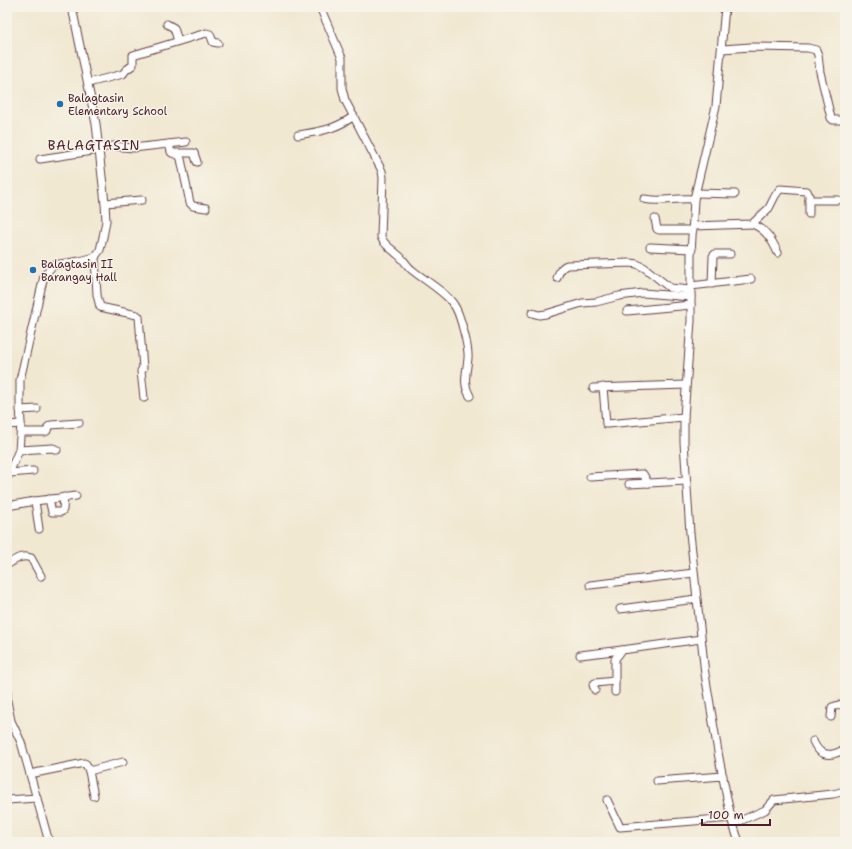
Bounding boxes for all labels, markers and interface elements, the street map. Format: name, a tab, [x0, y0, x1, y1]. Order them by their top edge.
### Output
place label: Balagtasin Elementary School	[68, 91, 168, 119]
marker: Balagtasin Elementary School	[55, 99, 65, 109]
district label: BALAGTASIN	[48, 137, 140, 154]
place label: Balagtasin II Barangay Hall	[41, 257, 117, 285]
marker: Balagtasin II Barangay Hall	[28, 265, 38, 275]
scale bar	[702, 801, 770, 827]
text: 100 m	[708, 807, 744, 823]

